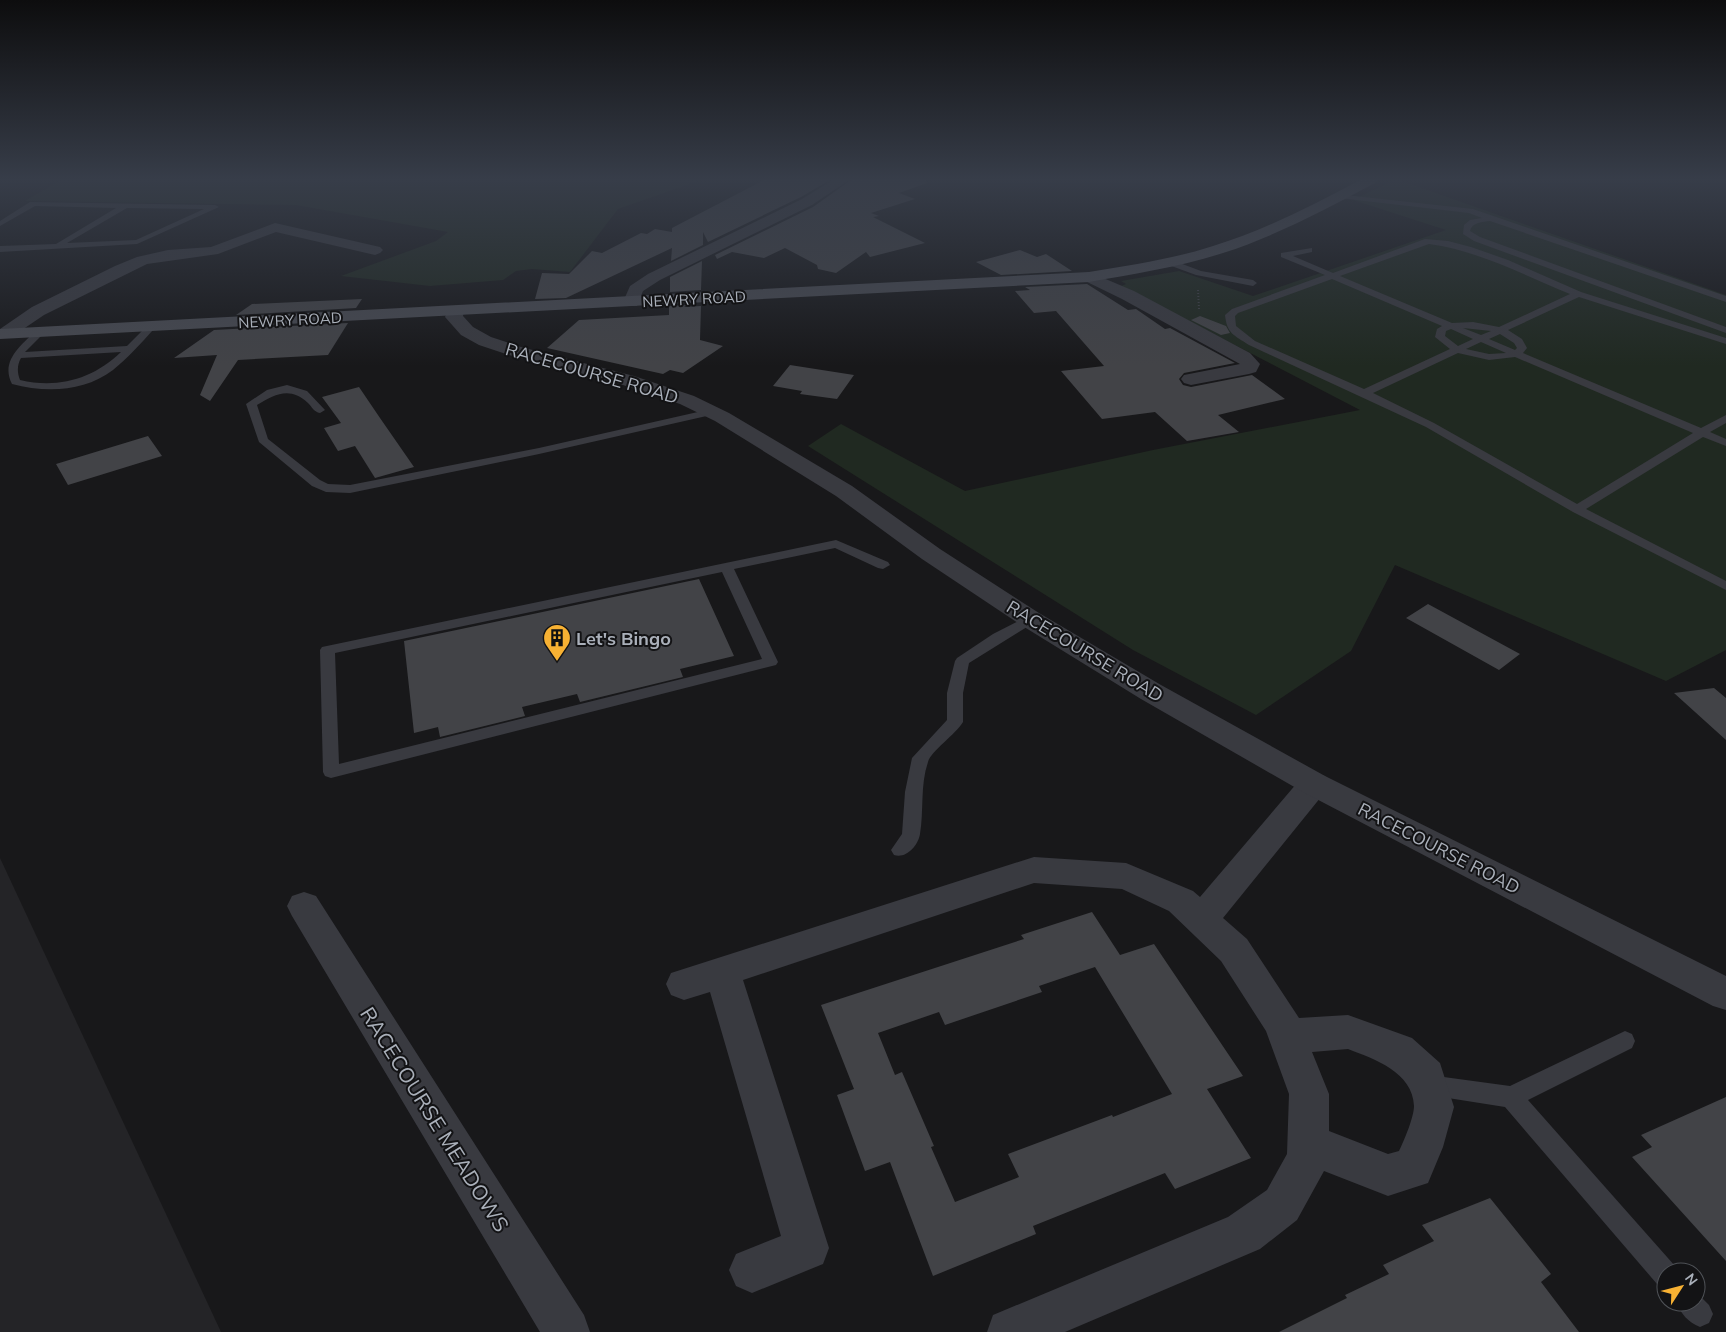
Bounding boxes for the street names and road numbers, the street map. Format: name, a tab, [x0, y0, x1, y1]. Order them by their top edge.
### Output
street label: NEWRY ROAD	[642, 287, 746, 311]
street label: NEWRY ROAD	[238, 308, 342, 332]
street label: RACECOURSE ROAD	[503, 337, 681, 409]
street label: RACECOURSE ROAD	[1002, 595, 1168, 707]
street label: RACECOURSE ROAD	[1354, 797, 1524, 899]
street label: RACECOURSE MEADOWS	[355, 1002, 515, 1236]

